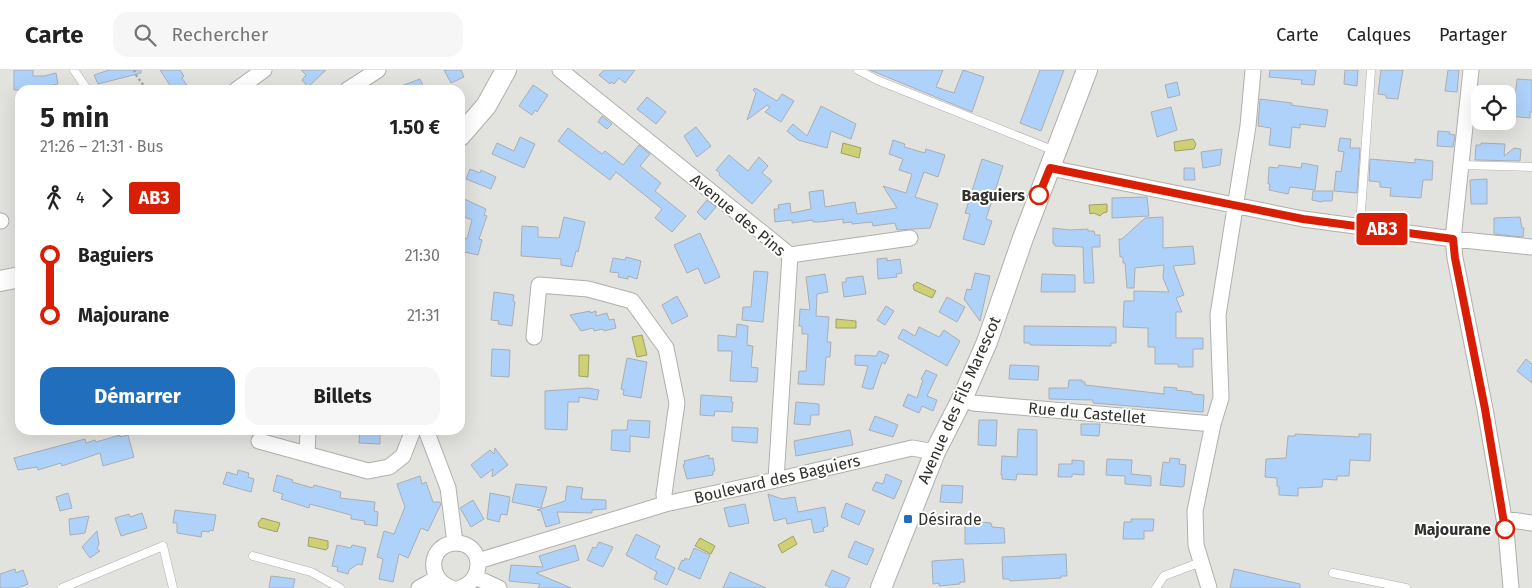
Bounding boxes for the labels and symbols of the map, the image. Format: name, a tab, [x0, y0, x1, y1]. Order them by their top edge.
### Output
street label: Avenue des Pins	[687, 170, 789, 260]
marker: Baguiers	[1029, 185, 1049, 205]
place label: Baguiers	[961, 186, 1025, 205]
line badge: AB3	[1353, 213, 1411, 245]
street label: Avenue des Fils Marescot	[914, 313, 1005, 487]
street label: Rue du Castellet	[1027, 398, 1147, 428]
street label: Boulevard des Baguiers	[692, 451, 862, 507]
place label: Désirade	[918, 510, 982, 529]
marker: Désirade	[902, 513, 914, 525]
marker: Majourane	[1495, 519, 1515, 539]
place label: Majourane	[1414, 520, 1491, 539]

